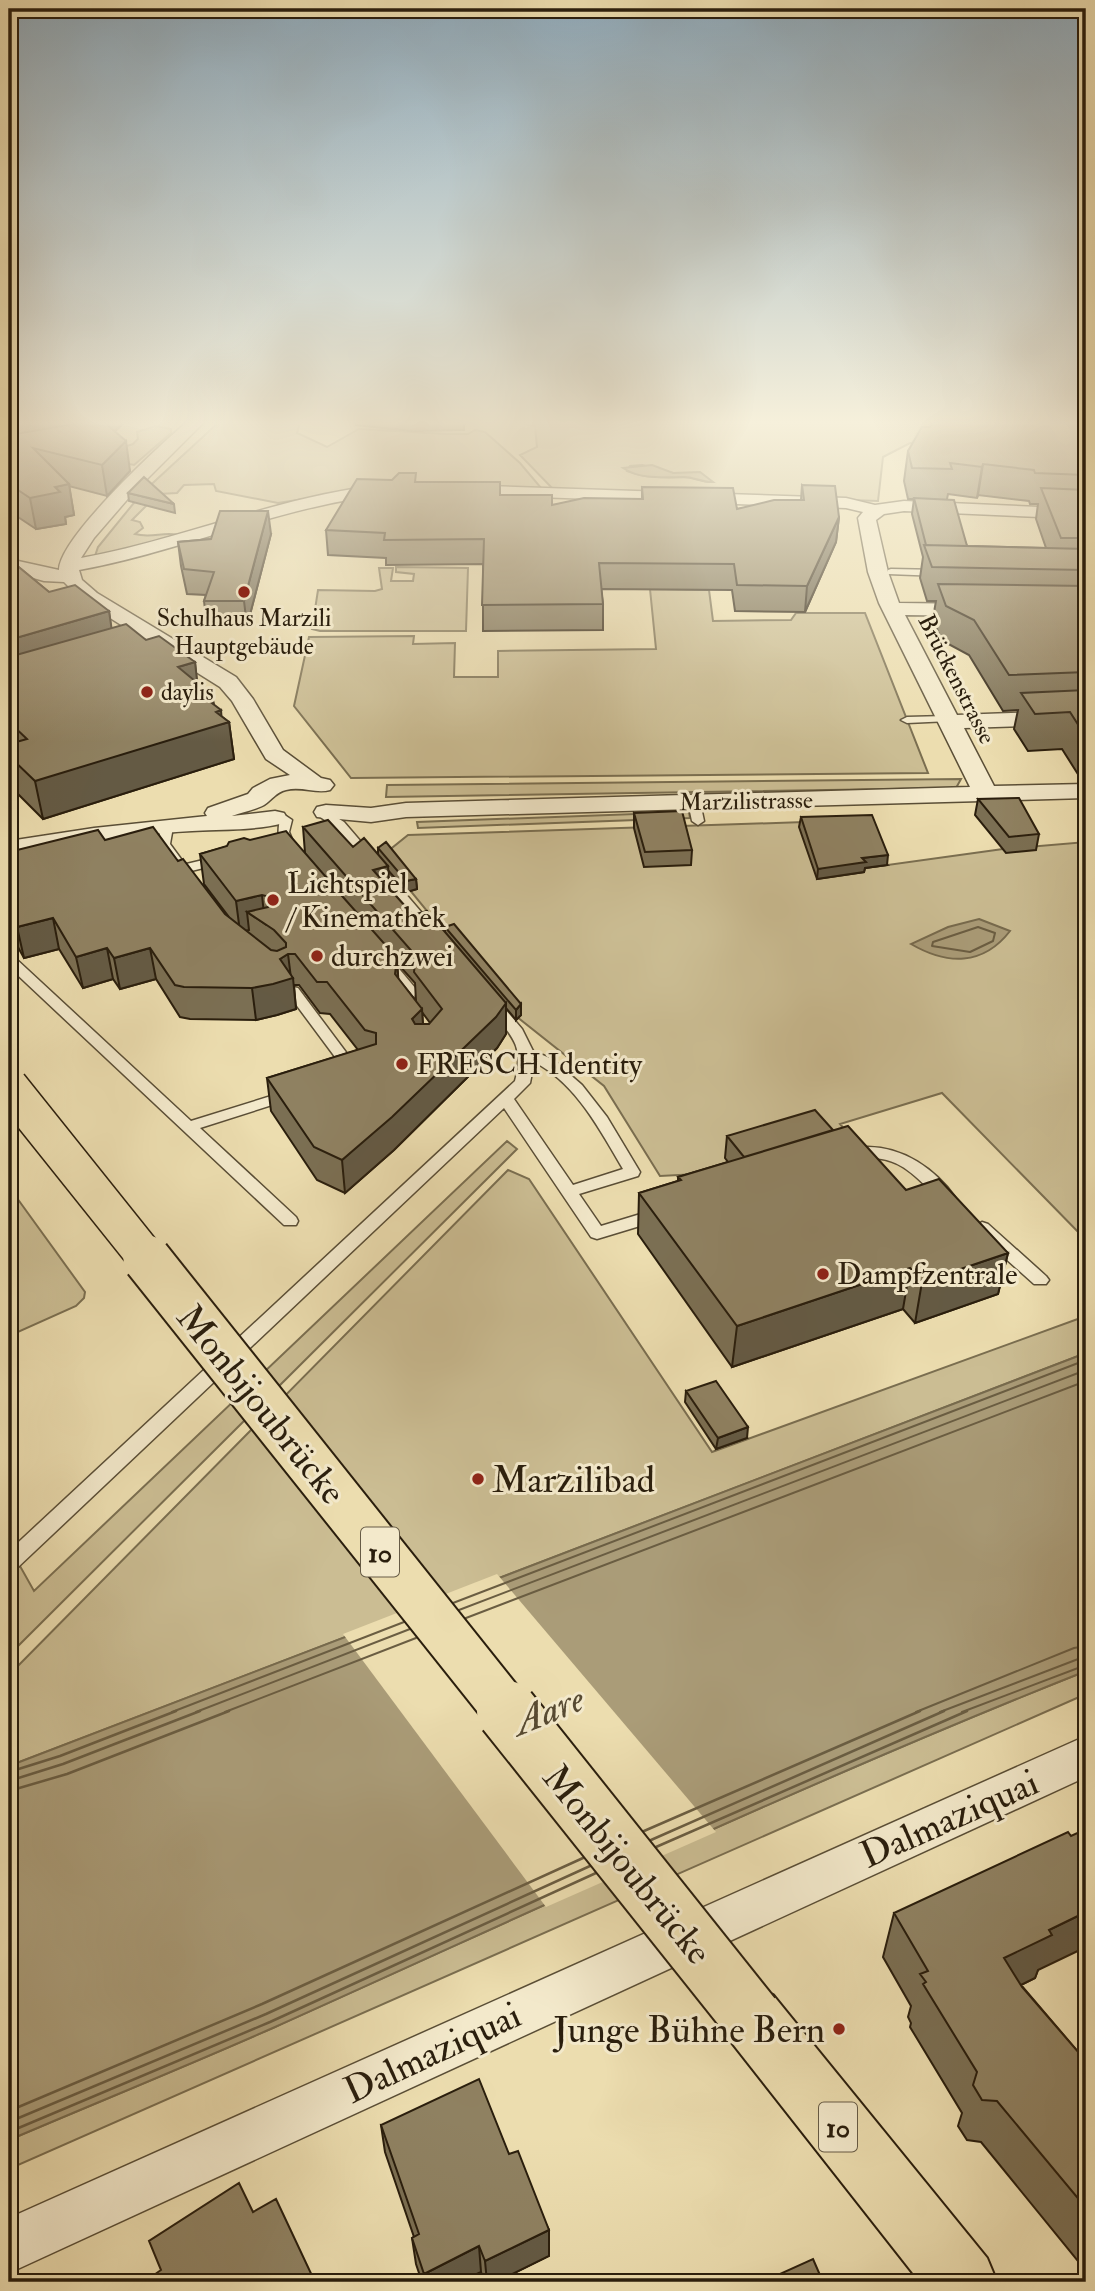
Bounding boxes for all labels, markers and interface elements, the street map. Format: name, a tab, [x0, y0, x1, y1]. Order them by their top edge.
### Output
marker: Schulhaus Marzili Hauptgebäude	[236, 584, 252, 600]
place label: Schulhaus Marzili Hauptgebäude	[157, 603, 331, 662]
street label: Brückenstrasse	[911, 609, 1002, 749]
place label: daylis	[161, 677, 214, 708]
marker: daylis	[139, 684, 155, 700]
street label: Marzilistrasse	[679, 785, 813, 818]
place label: Lichtspiel / Kinemathek	[285, 865, 446, 936]
marker: Lichtspiel / Kinemathek	[265, 892, 281, 908]
place label: durchzwei	[331, 938, 453, 975]
marker: durchzwei	[309, 948, 325, 964]
place label: FRESCH Identity	[416, 1046, 643, 1083]
marker: FRESCH Identity	[394, 1056, 410, 1072]
place label: Dampfzentrale	[837, 1256, 1018, 1293]
marker: Dampfzentrale	[815, 1266, 831, 1282]
street label: Monbijoubrücke	[166, 1296, 356, 1514]
place label: Marzilibad	[492, 1457, 655, 1504]
marker: Marzilibad	[470, 1471, 486, 1487]
road number: 10	[361, 1528, 399, 1576]
water label: Aare	[502, 1675, 591, 1748]
street label: Monbijoubrücke	[532, 1756, 722, 1974]
street label: Dalmaziquai	[853, 1759, 1046, 1879]
street label: Dalmaziquai	[337, 1992, 529, 2115]
place label: Junge Bühne Bern	[552, 2007, 825, 2054]
marker: Junge Bühne Bern	[831, 2021, 847, 2037]
road number: 10	[819, 2102, 857, 2152]

